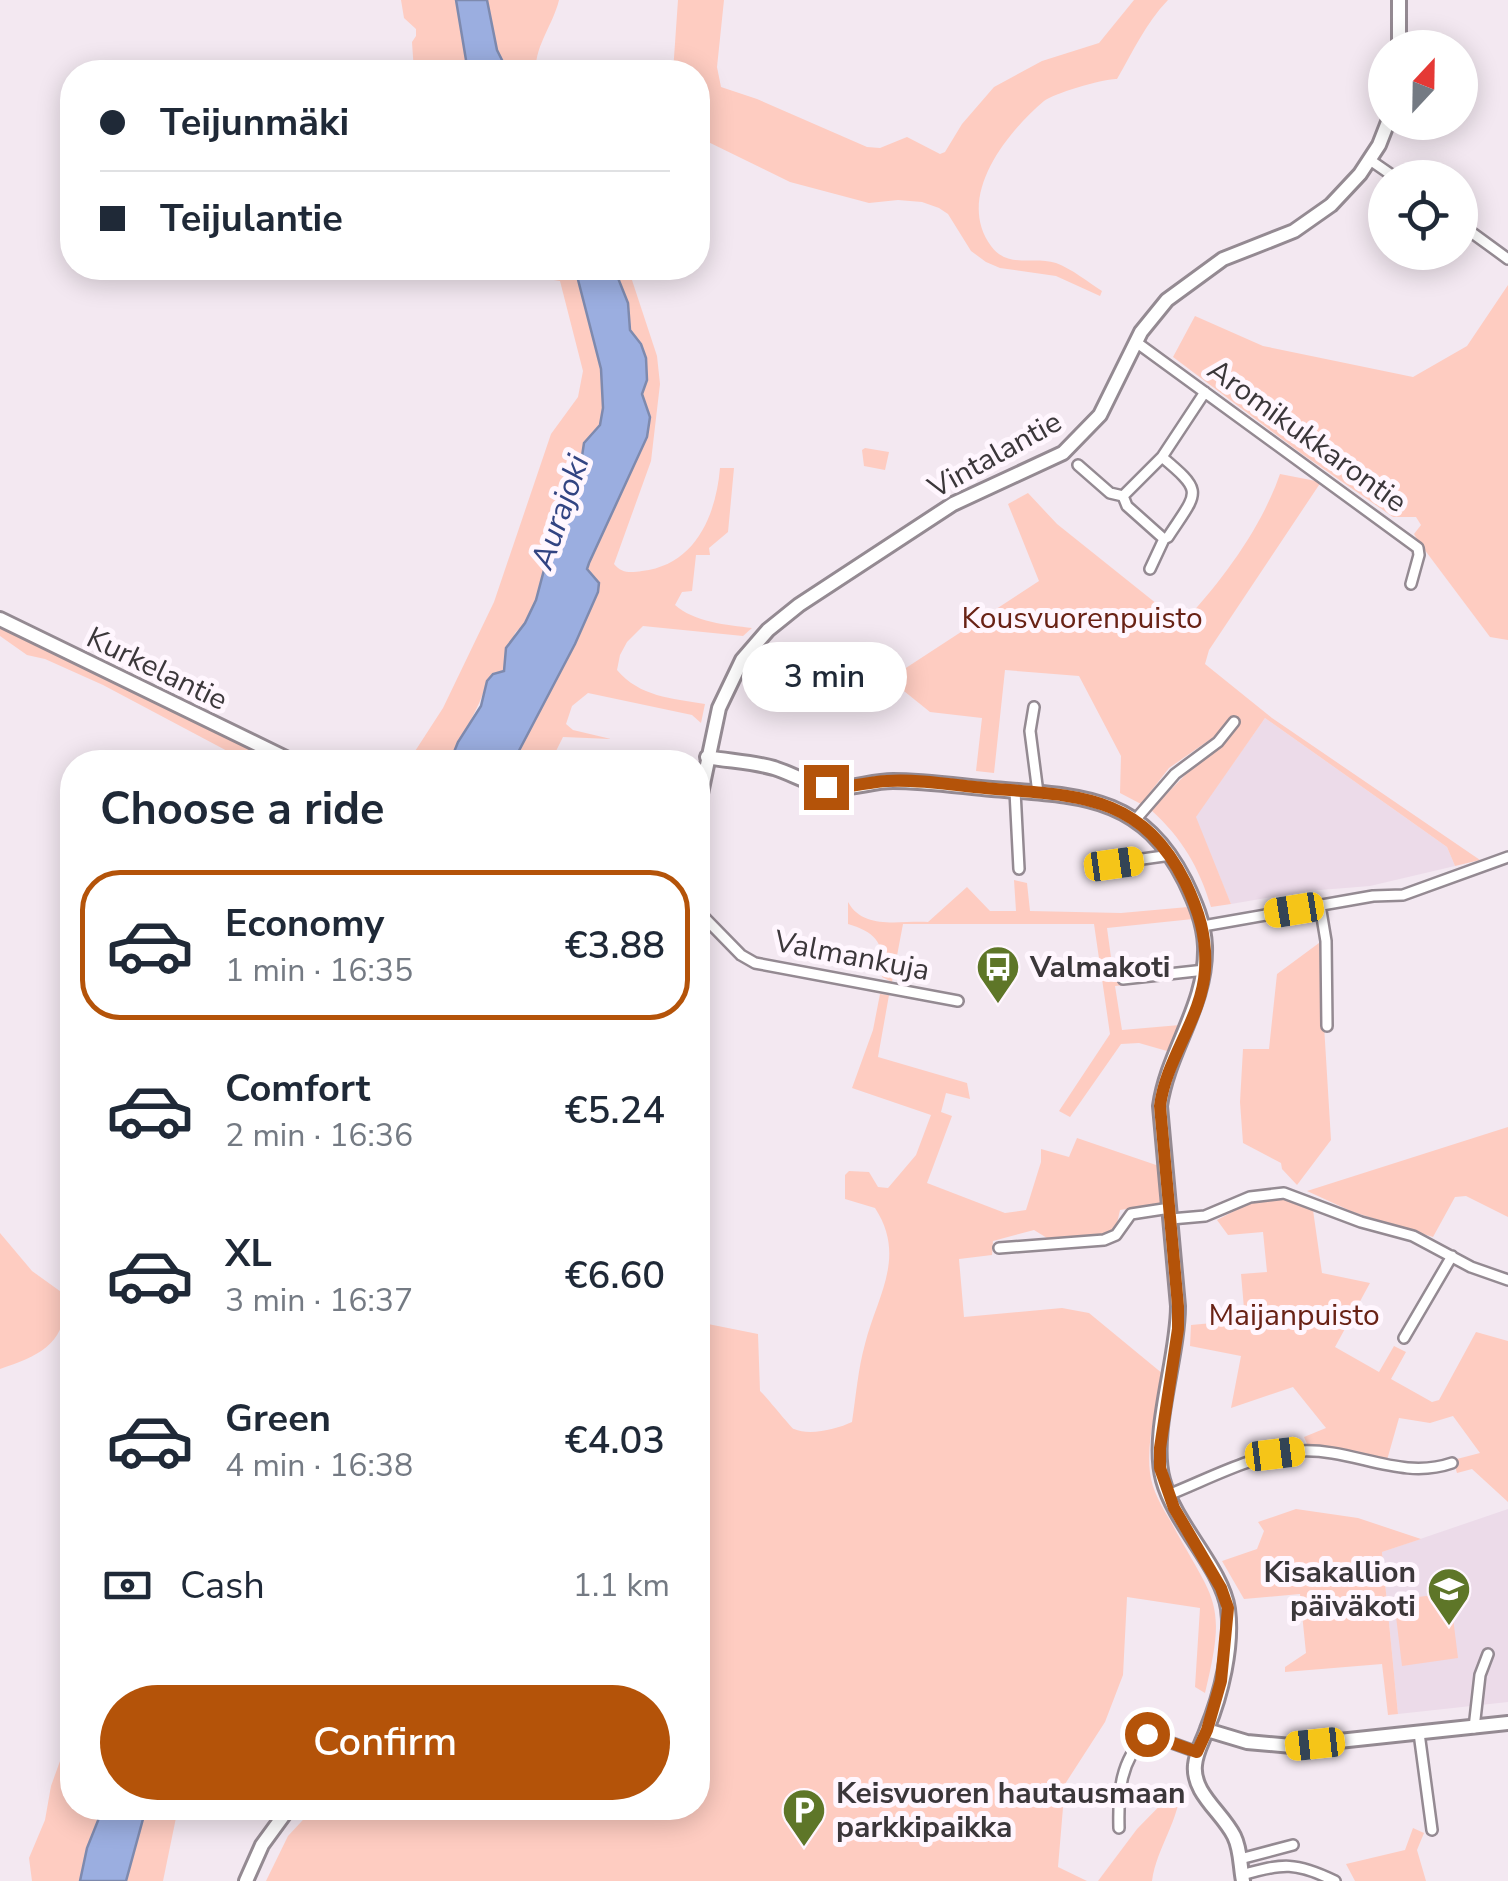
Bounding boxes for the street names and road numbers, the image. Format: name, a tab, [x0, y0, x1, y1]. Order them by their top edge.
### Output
street label: Aromikukkarontie	[1199, 350, 1415, 522]
street label: Vintalantie	[920, 402, 1069, 509]
street label: Kurkelantie	[80, 617, 234, 721]
street label: Valmankuja	[770, 921, 933, 991]

